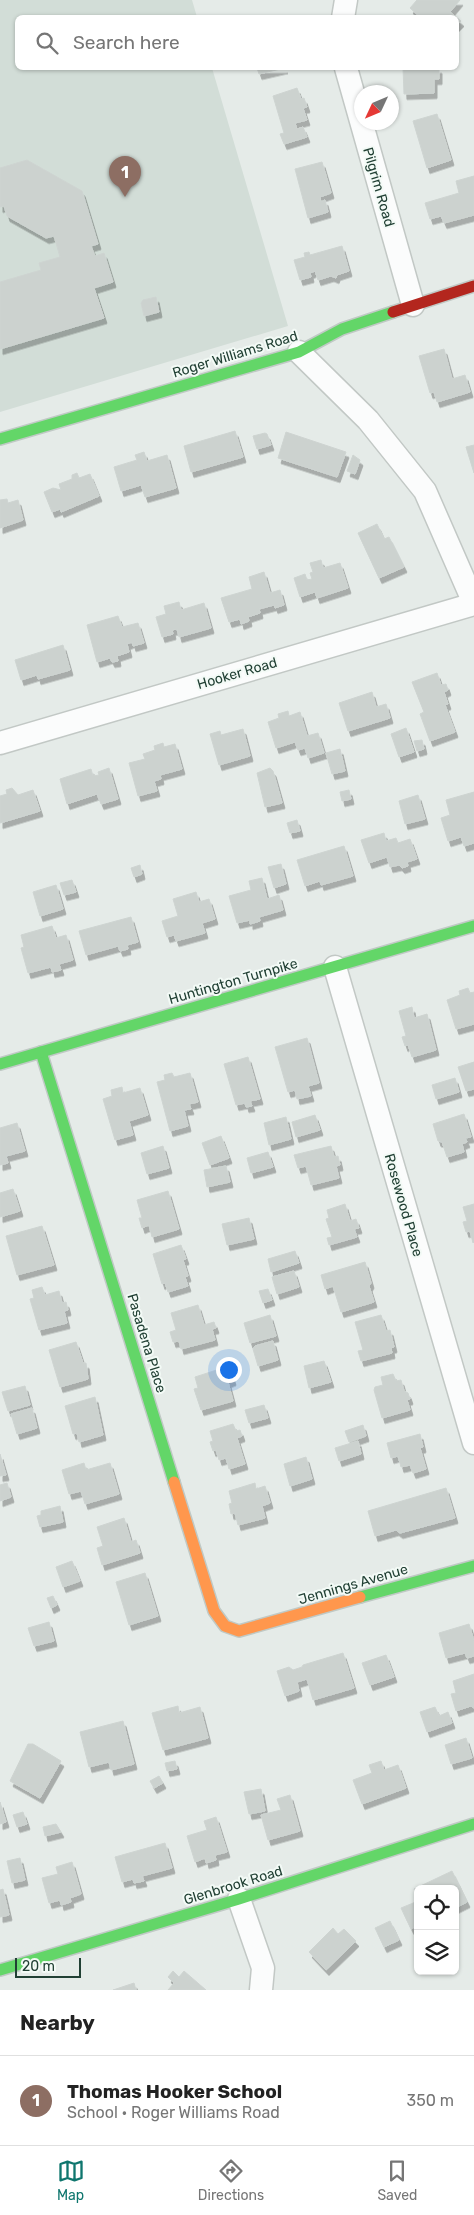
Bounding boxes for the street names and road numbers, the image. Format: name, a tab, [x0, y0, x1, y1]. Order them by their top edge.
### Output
street label: Pilgrim Road	[359, 145, 398, 229]
street label: Roger Williams Road	[170, 327, 300, 382]
street label: Hooker Road	[195, 654, 279, 693]
street label: Huntington Turnpike	[167, 955, 300, 1008]
street label: Rosewood Place	[381, 1152, 426, 1259]
street label: Pasadena Place	[123, 1291, 170, 1395]
street label: Jennings Avenue	[296, 1561, 410, 1608]
street label: Glenbrook Road	[182, 1862, 285, 1909]

